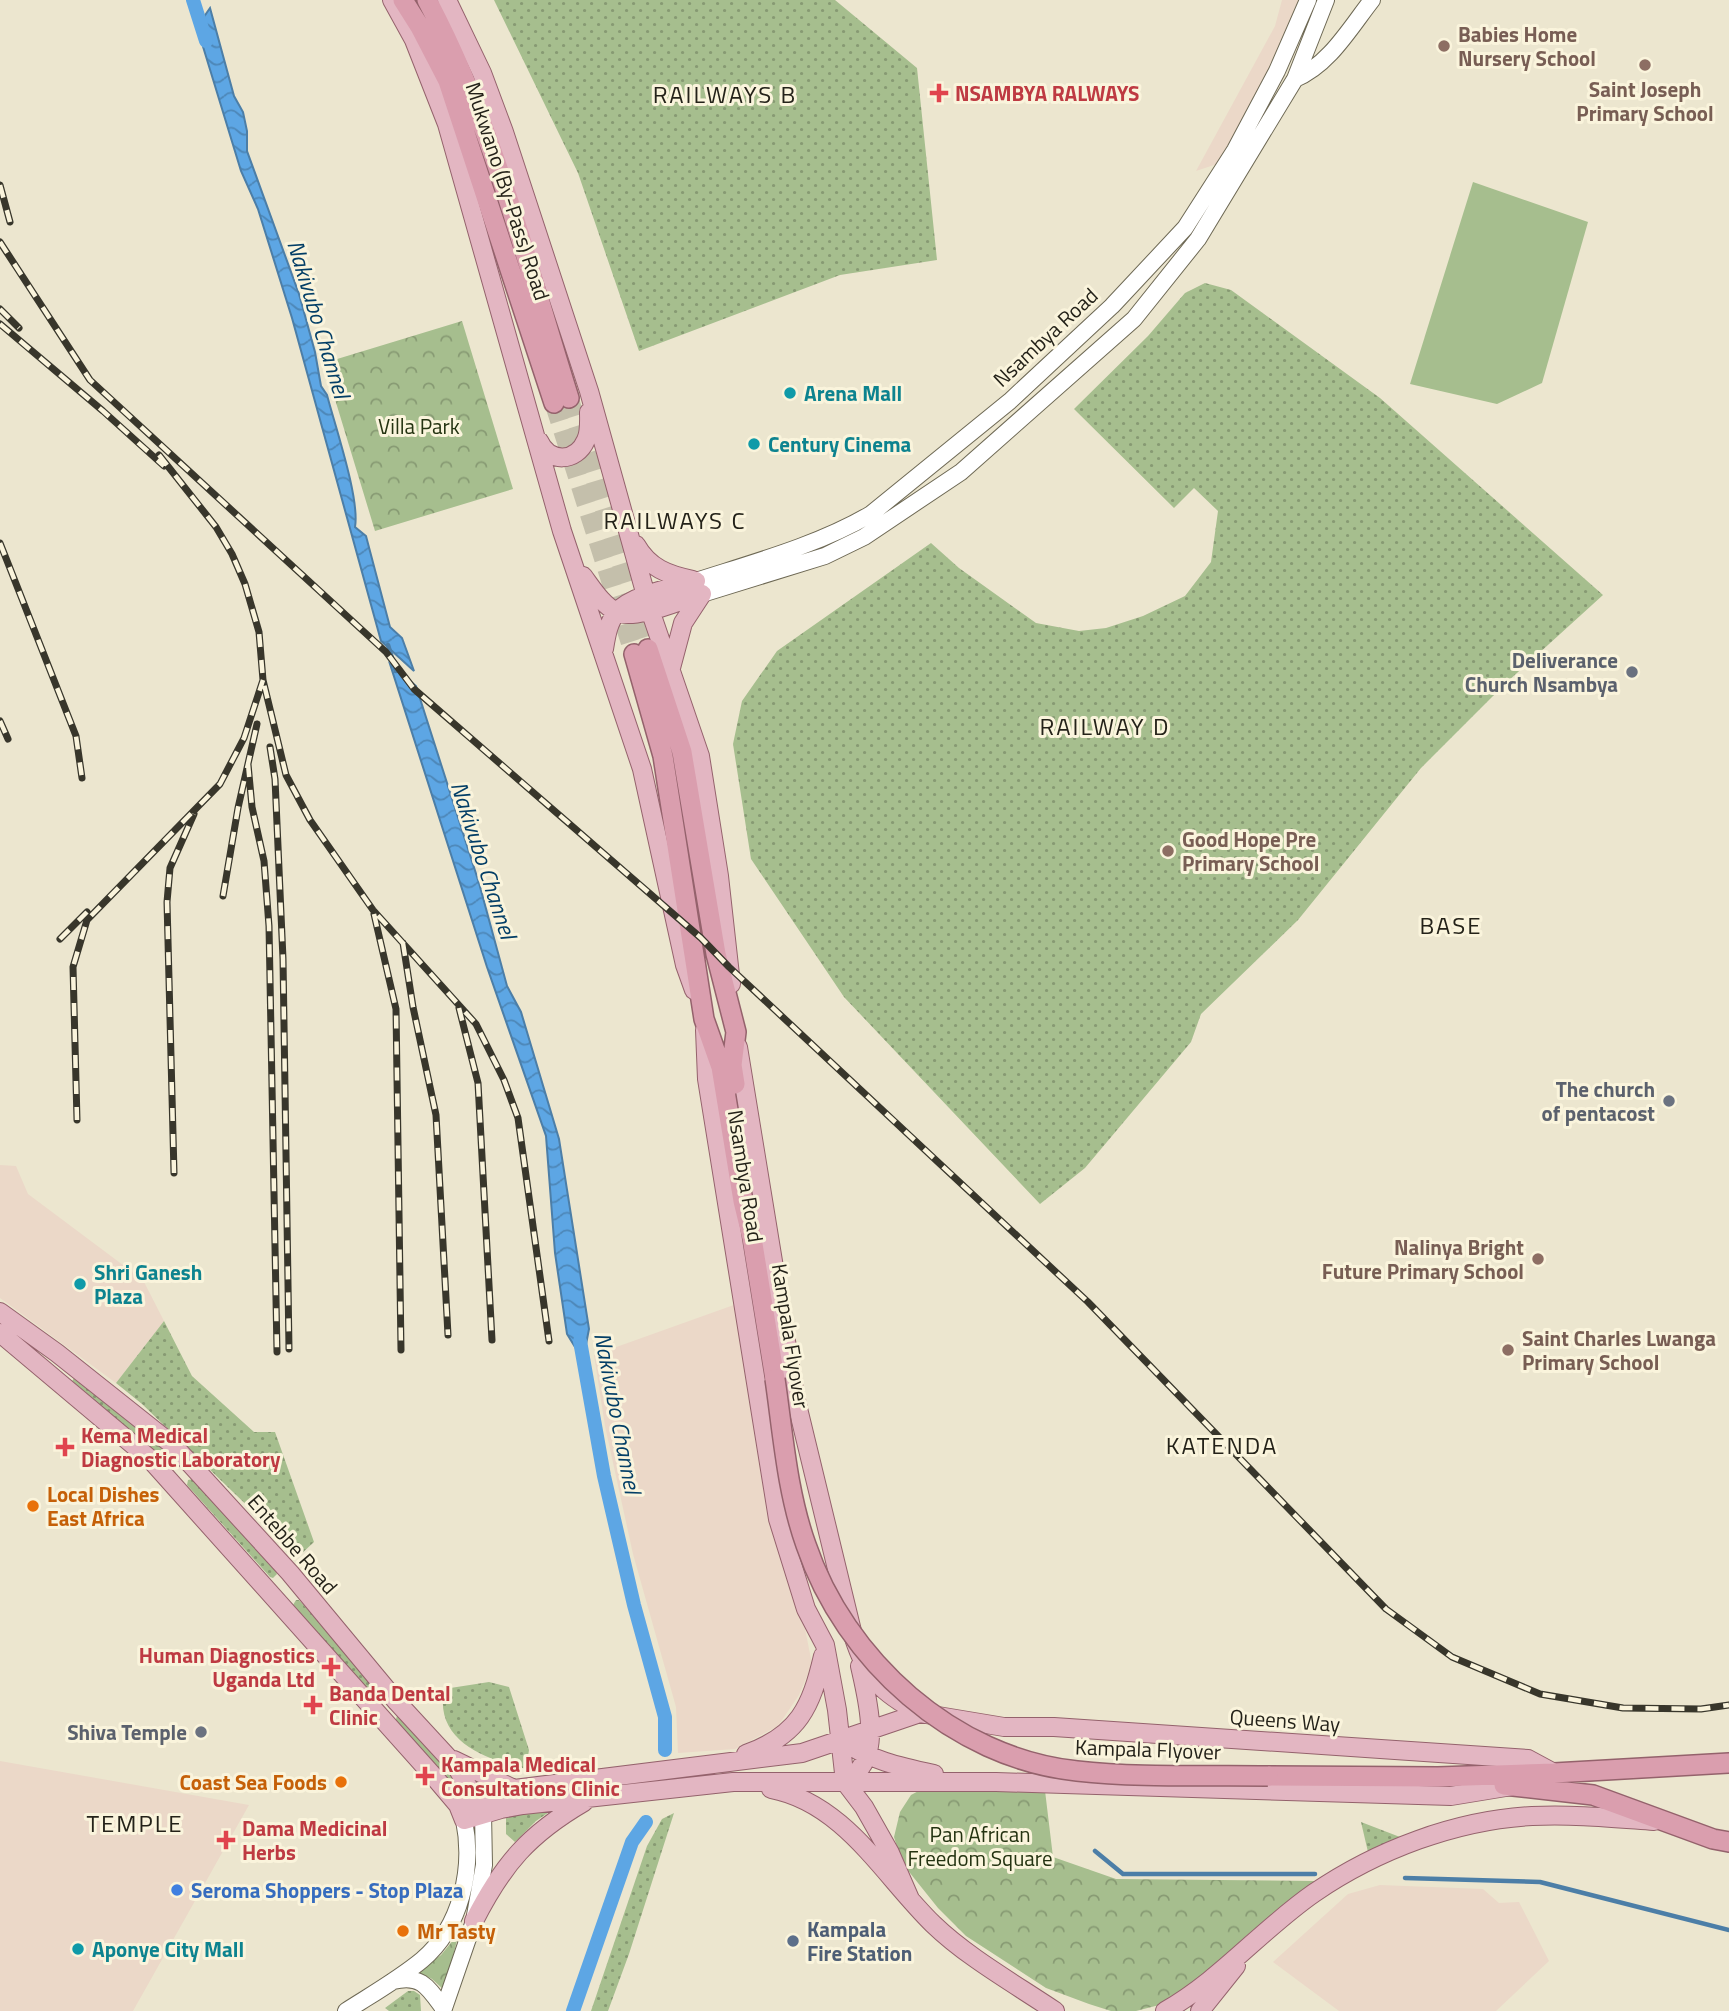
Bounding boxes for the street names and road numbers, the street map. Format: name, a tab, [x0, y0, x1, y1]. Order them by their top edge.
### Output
street label: Mukwano (By-Pass) Road	[458, 78, 558, 304]
street label: Nsambya Road	[985, 280, 1105, 394]
street label: Nsambya Road	[720, 1108, 772, 1244]
street label: Kampala Flyover	[764, 1261, 818, 1411]
street label: Entebbe Road	[240, 1487, 346, 1601]
street label: Queens Way	[1229, 1700, 1341, 1740]
street label: Kampala Flyover	[1074, 1730, 1222, 1768]

